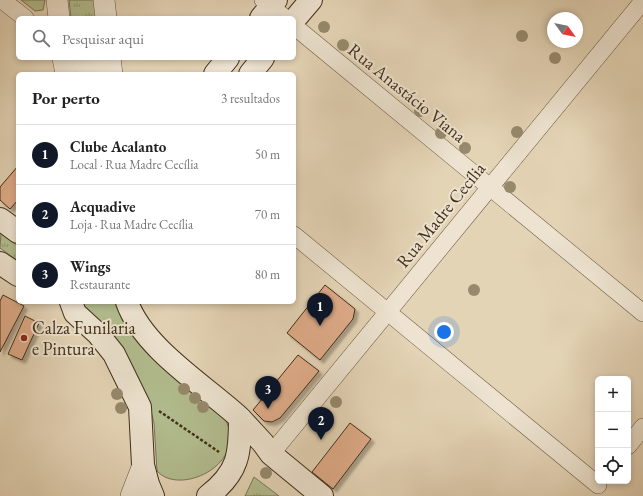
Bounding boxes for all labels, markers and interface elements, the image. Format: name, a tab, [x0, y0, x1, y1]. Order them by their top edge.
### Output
north arrow	[547, 12, 583, 48]
search box	[16, 16, 296, 60]
icon: search	[30, 27, 52, 49]
text: Pesquisar aqui	[62, 29, 144, 48]
street label: Rua Anastácio Viana	[344, 38, 472, 148]
text: Por perto	[32, 87, 100, 109]
text: 3 resultados	[221, 90, 280, 107]
text: Clube Acalanto	[70, 137, 166, 156]
text: 1	[42, 146, 48, 163]
text: 50 m	[255, 146, 280, 163]
text: Local · Rua Madre Cecília	[70, 156, 199, 173]
street label: Rua Madre Cecília	[391, 157, 491, 272]
text: Acquadive	[70, 197, 136, 216]
text: 2	[42, 206, 48, 223]
text: 70 m	[255, 206, 280, 223]
text: Loja · Rua Madre Cecília	[70, 216, 193, 233]
text: Wings	[70, 257, 111, 276]
text: 3	[42, 266, 48, 283]
text: 80 m	[255, 266, 280, 283]
text: Restaurante	[70, 276, 130, 293]
pin: 1	[307, 293, 333, 326]
place label: Calza Funilaria e Pintura	[32, 316, 136, 360]
your location	[434, 322, 454, 342]
marker: Calza Funilaria e Pintura	[19, 333, 29, 343]
pin: 3	[255, 376, 281, 409]
map controls	[595, 376, 631, 484]
button: +	[595, 376, 631, 412]
pin: 2	[308, 407, 334, 440]
button: −	[595, 412, 631, 448]
button: locate	[595, 448, 631, 484]

